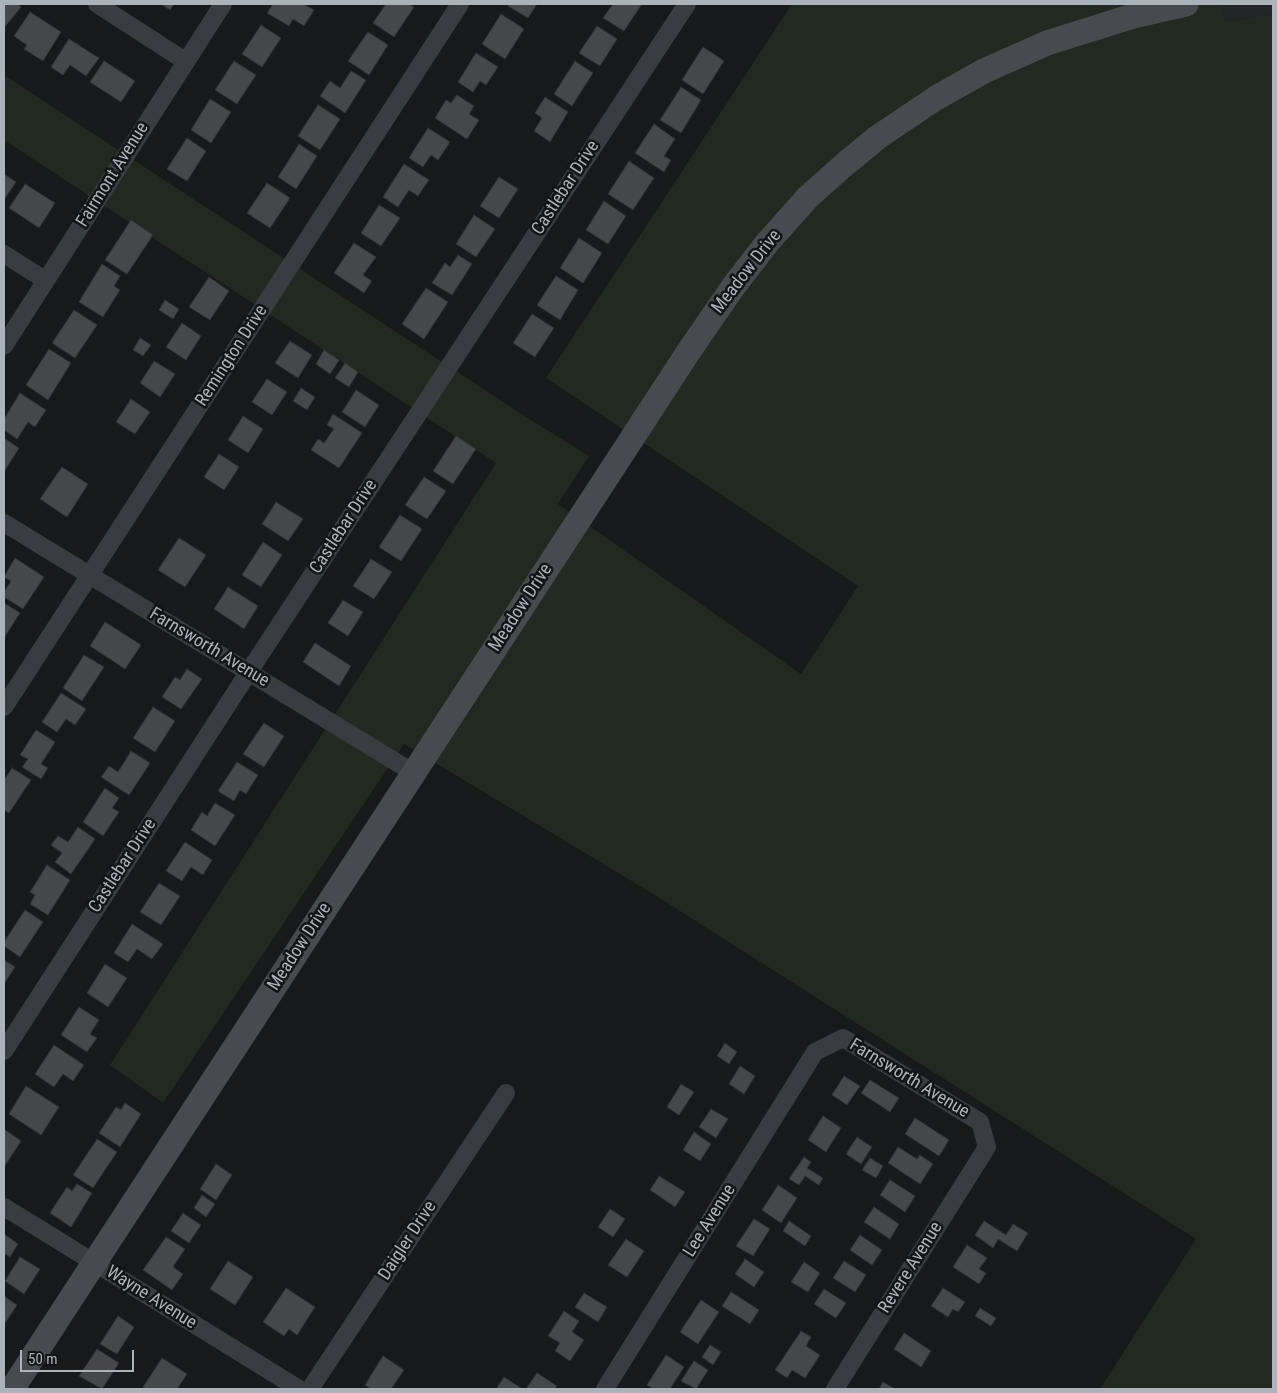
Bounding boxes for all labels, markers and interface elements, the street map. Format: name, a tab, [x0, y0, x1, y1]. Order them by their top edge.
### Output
street label: Fairmont Avenue	[72, 119, 154, 231]
street label: Castlebar Drive	[528, 137, 604, 239]
street label: Meadow Drive	[708, 226, 786, 318]
street label: Remington Drive	[191, 301, 273, 411]
street label: Castlebar Drive	[306, 476, 382, 578]
street label: Meadow Drive	[485, 560, 557, 656]
street label: Farnsworth Avenue	[145, 604, 273, 692]
street label: Castlebar Drive	[85, 815, 161, 917]
street label: Meadow Drive	[264, 899, 336, 995]
street label: Farnsworth Avenue	[845, 1035, 973, 1123]
street label: Lee Avenue	[679, 1181, 741, 1261]
street label: Daigler Drive	[374, 1197, 442, 1285]
street label: Revere Avenue	[874, 1218, 948, 1318]
street label: Wayne Avenue	[102, 1262, 200, 1334]
scale bar	[22, 1340, 136, 1372]
text: 50 m	[28, 1350, 58, 1368]

